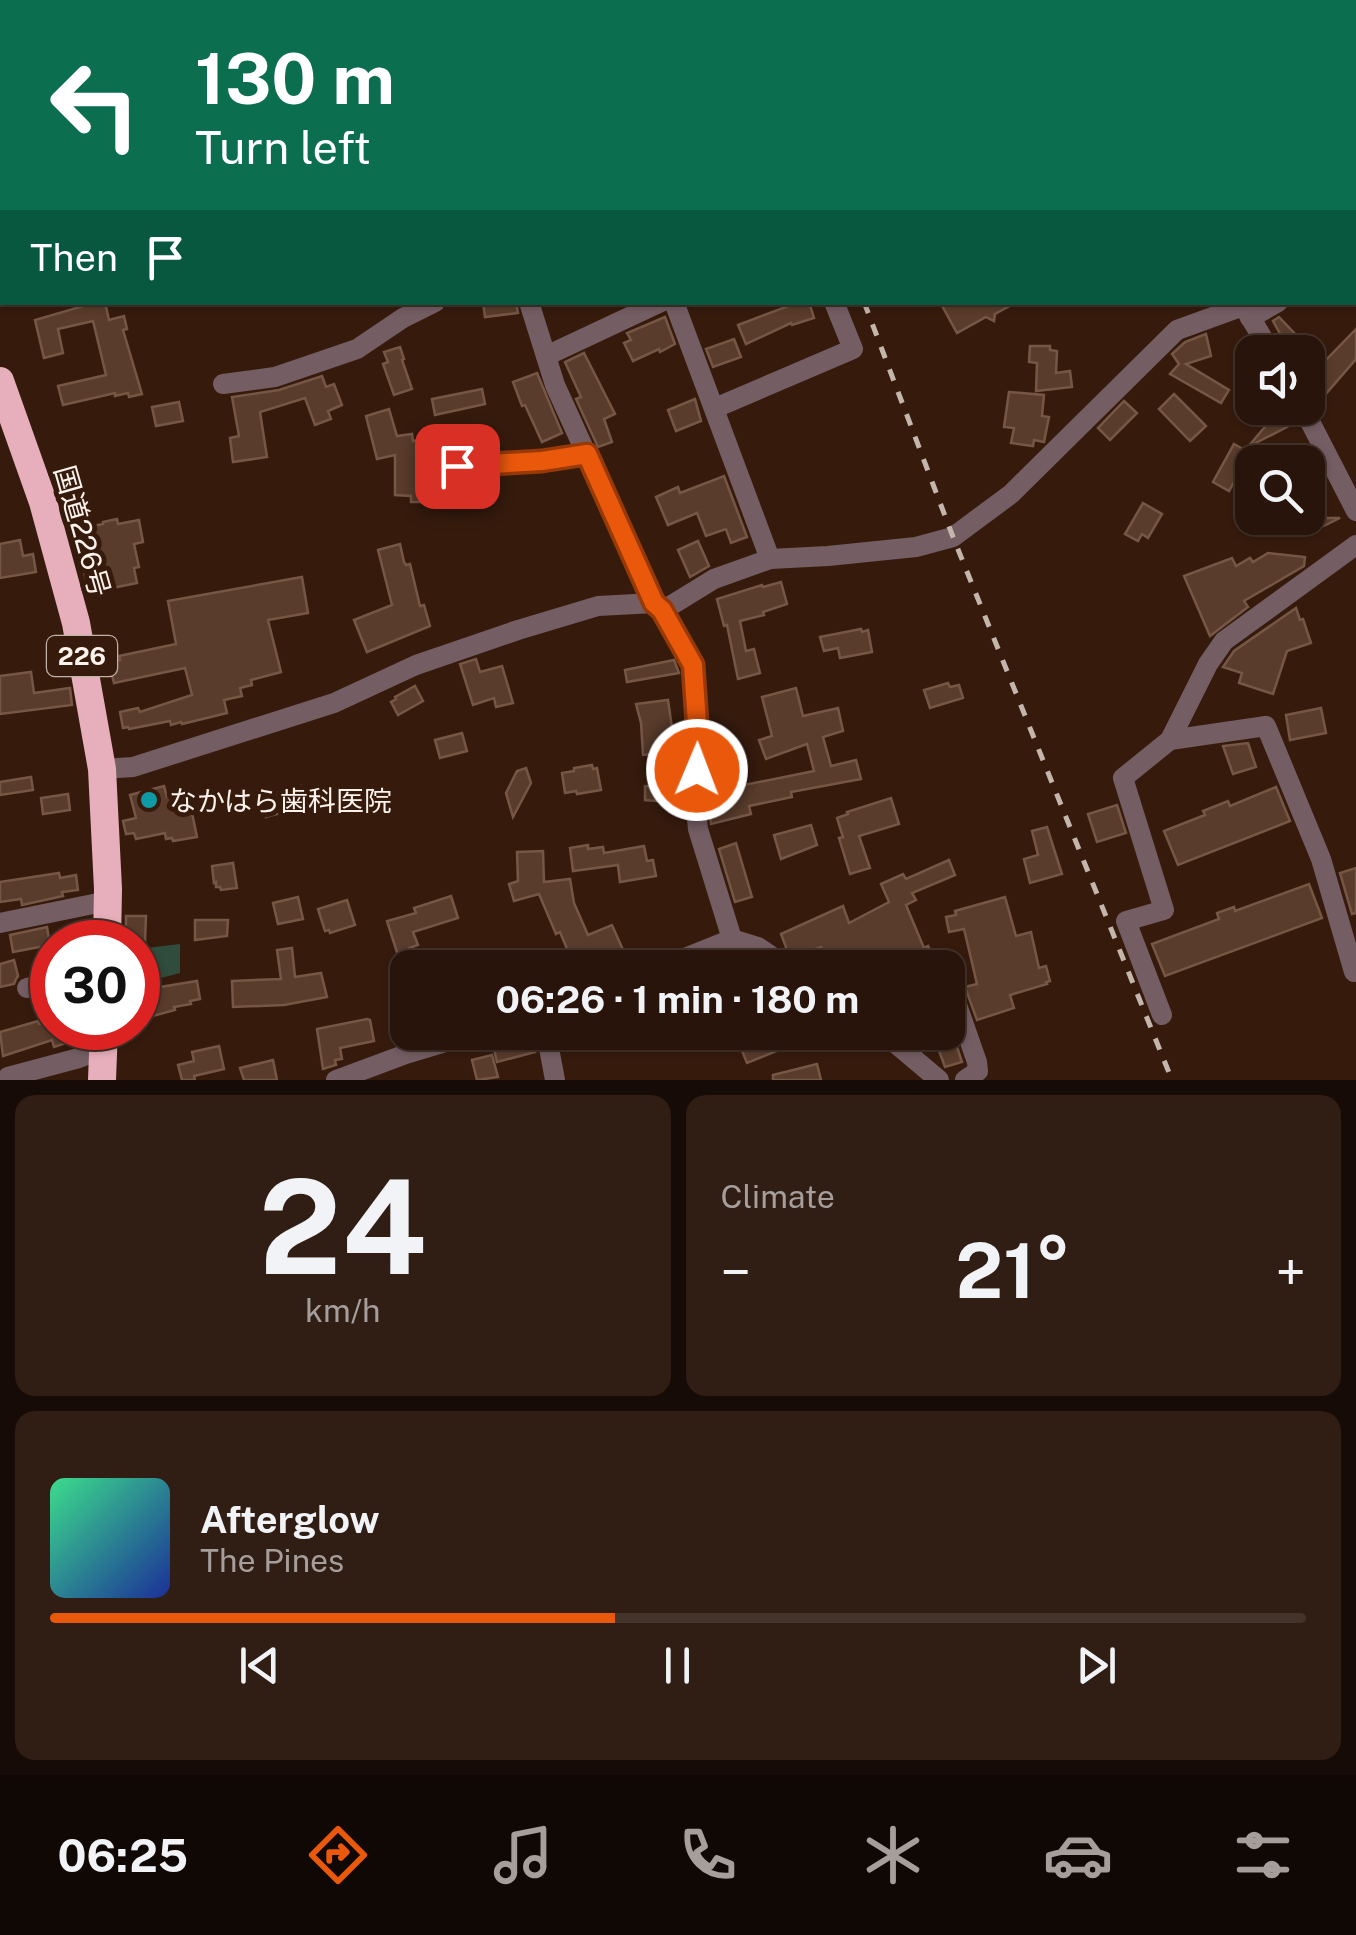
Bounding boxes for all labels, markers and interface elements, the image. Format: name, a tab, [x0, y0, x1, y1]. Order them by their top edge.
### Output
text: 130 m	[195, 37, 395, 120]
icon: left	[30, 40, 160, 170]
text: Turn left	[195, 121, 371, 174]
icon: arrive	[138, 230, 193, 285]
text: Then	[30, 235, 118, 280]
map controls	[1235, 335, 1325, 535]
button: sound	[1235, 335, 1325, 425]
pin	[415, 424, 500, 509]
icon: arrive	[430, 439, 485, 494]
button: search	[1235, 445, 1325, 535]
street label: 国道226号	[49, 462, 117, 600]
road number: 226	[47, 636, 117, 676]
position arrow	[645, 718, 749, 822]
place label: なかはら歯科医院	[169, 784, 392, 817]
marker: なかはら歯科医院	[138, 789, 160, 811]
speed limit sign: 30	[30, 920, 160, 1050]
text: 06:26 · 1 min · 180 m	[496, 977, 859, 1022]
text: 24	[259, 1151, 427, 1303]
text: Climate	[721, 1178, 835, 1215]
text: 21°	[956, 1227, 1071, 1315]
text: −	[721, 1240, 751, 1304]
text: +	[1276, 1240, 1306, 1304]
text: km/h	[305, 1292, 380, 1329]
text: Afterglow	[200, 1497, 380, 1542]
text: The Pines	[200, 1542, 344, 1579]
icon: previous	[232, 1638, 287, 1693]
icon: pause	[650, 1638, 705, 1693]
icon: next	[1069, 1638, 1124, 1693]
icon: directions	[303, 1820, 373, 1890]
icon: music	[488, 1820, 558, 1890]
icon: phone	[673, 1820, 743, 1890]
icon: climate	[858, 1820, 928, 1890]
icon: car	[1043, 1820, 1113, 1890]
icon: filters	[1228, 1820, 1298, 1890]
text: 06:25	[58, 1829, 188, 1882]

